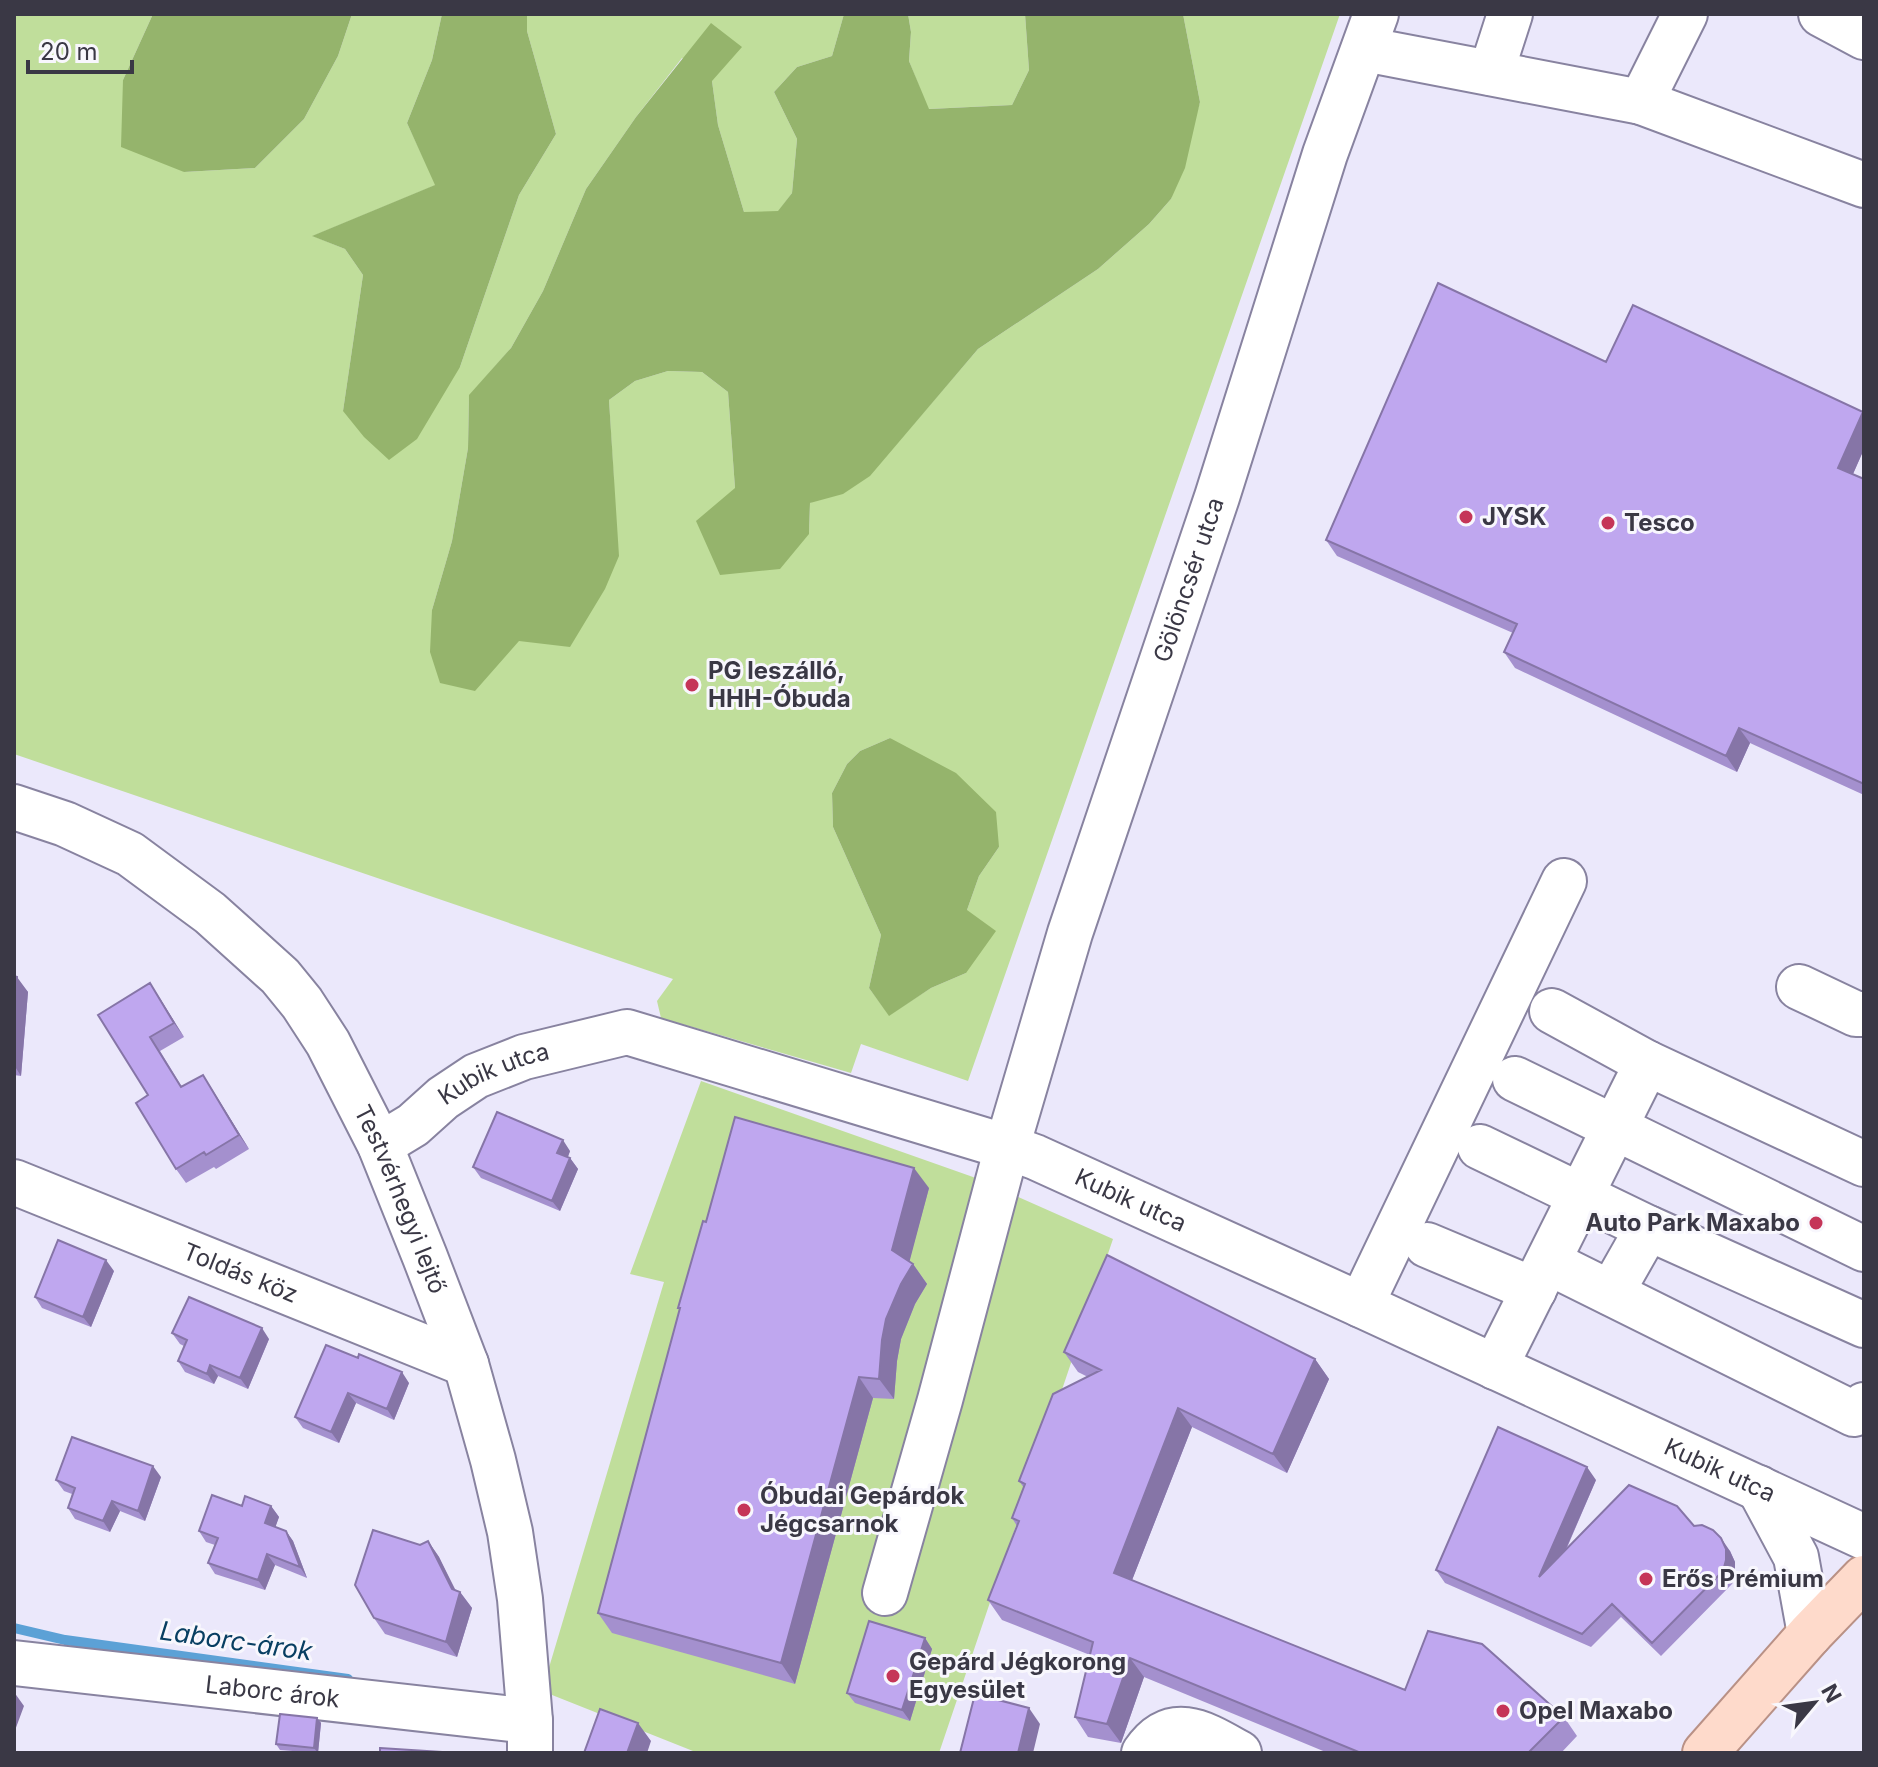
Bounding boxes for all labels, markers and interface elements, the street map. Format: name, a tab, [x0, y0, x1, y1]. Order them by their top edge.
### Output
scale bar	[28, 24, 132, 74]
text: 20 m	[40, 37, 98, 66]
street label: Gölöncsér utca	[1147, 494, 1230, 666]
place label: JYSK	[1482, 502, 1547, 531]
marker: JYSK	[1457, 508, 1475, 526]
place label: Tesco	[1624, 508, 1695, 537]
marker: Tesco	[1599, 514, 1617, 532]
place label: PG leszálló, HHH-Óbuda	[708, 656, 851, 713]
marker: PG leszálló, HHH-Óbuda	[683, 676, 701, 694]
street label: Kubik utca	[433, 1036, 552, 1111]
street label: Testvérhegyi lejtő	[348, 1100, 453, 1298]
street label: Kubik utca	[1071, 1162, 1191, 1238]
place label: Auto Park Maxabo	[1585, 1208, 1800, 1237]
marker: Auto Park Maxabo	[1807, 1214, 1825, 1232]
street label: Toldás köz	[179, 1237, 302, 1309]
street label: Kubik utca	[1660, 1432, 1780, 1508]
place label: Óbudai Gepárdok Jégcsarnok	[760, 1481, 964, 1538]
marker: Óbudai Gepárdok Jégcsarnok	[735, 1501, 753, 1519]
place label: Erős Prémium	[1662, 1564, 1824, 1593]
marker: Erős Prémium	[1637, 1570, 1655, 1588]
water label: Laborc-árok	[158, 1614, 315, 1667]
place label: Gepárd Jégkorong Egyesület	[909, 1647, 1126, 1704]
north arrow	[1774, 1663, 1854, 1743]
marker: Gepárd Jégkorong Egyesület	[884, 1667, 902, 1685]
street label: Laborc árok	[204, 1670, 341, 1713]
text: N	[1816, 1680, 1847, 1707]
place label: Opel Maxabo	[1519, 1696, 1673, 1725]
marker: Opel Maxabo	[1494, 1702, 1512, 1720]

